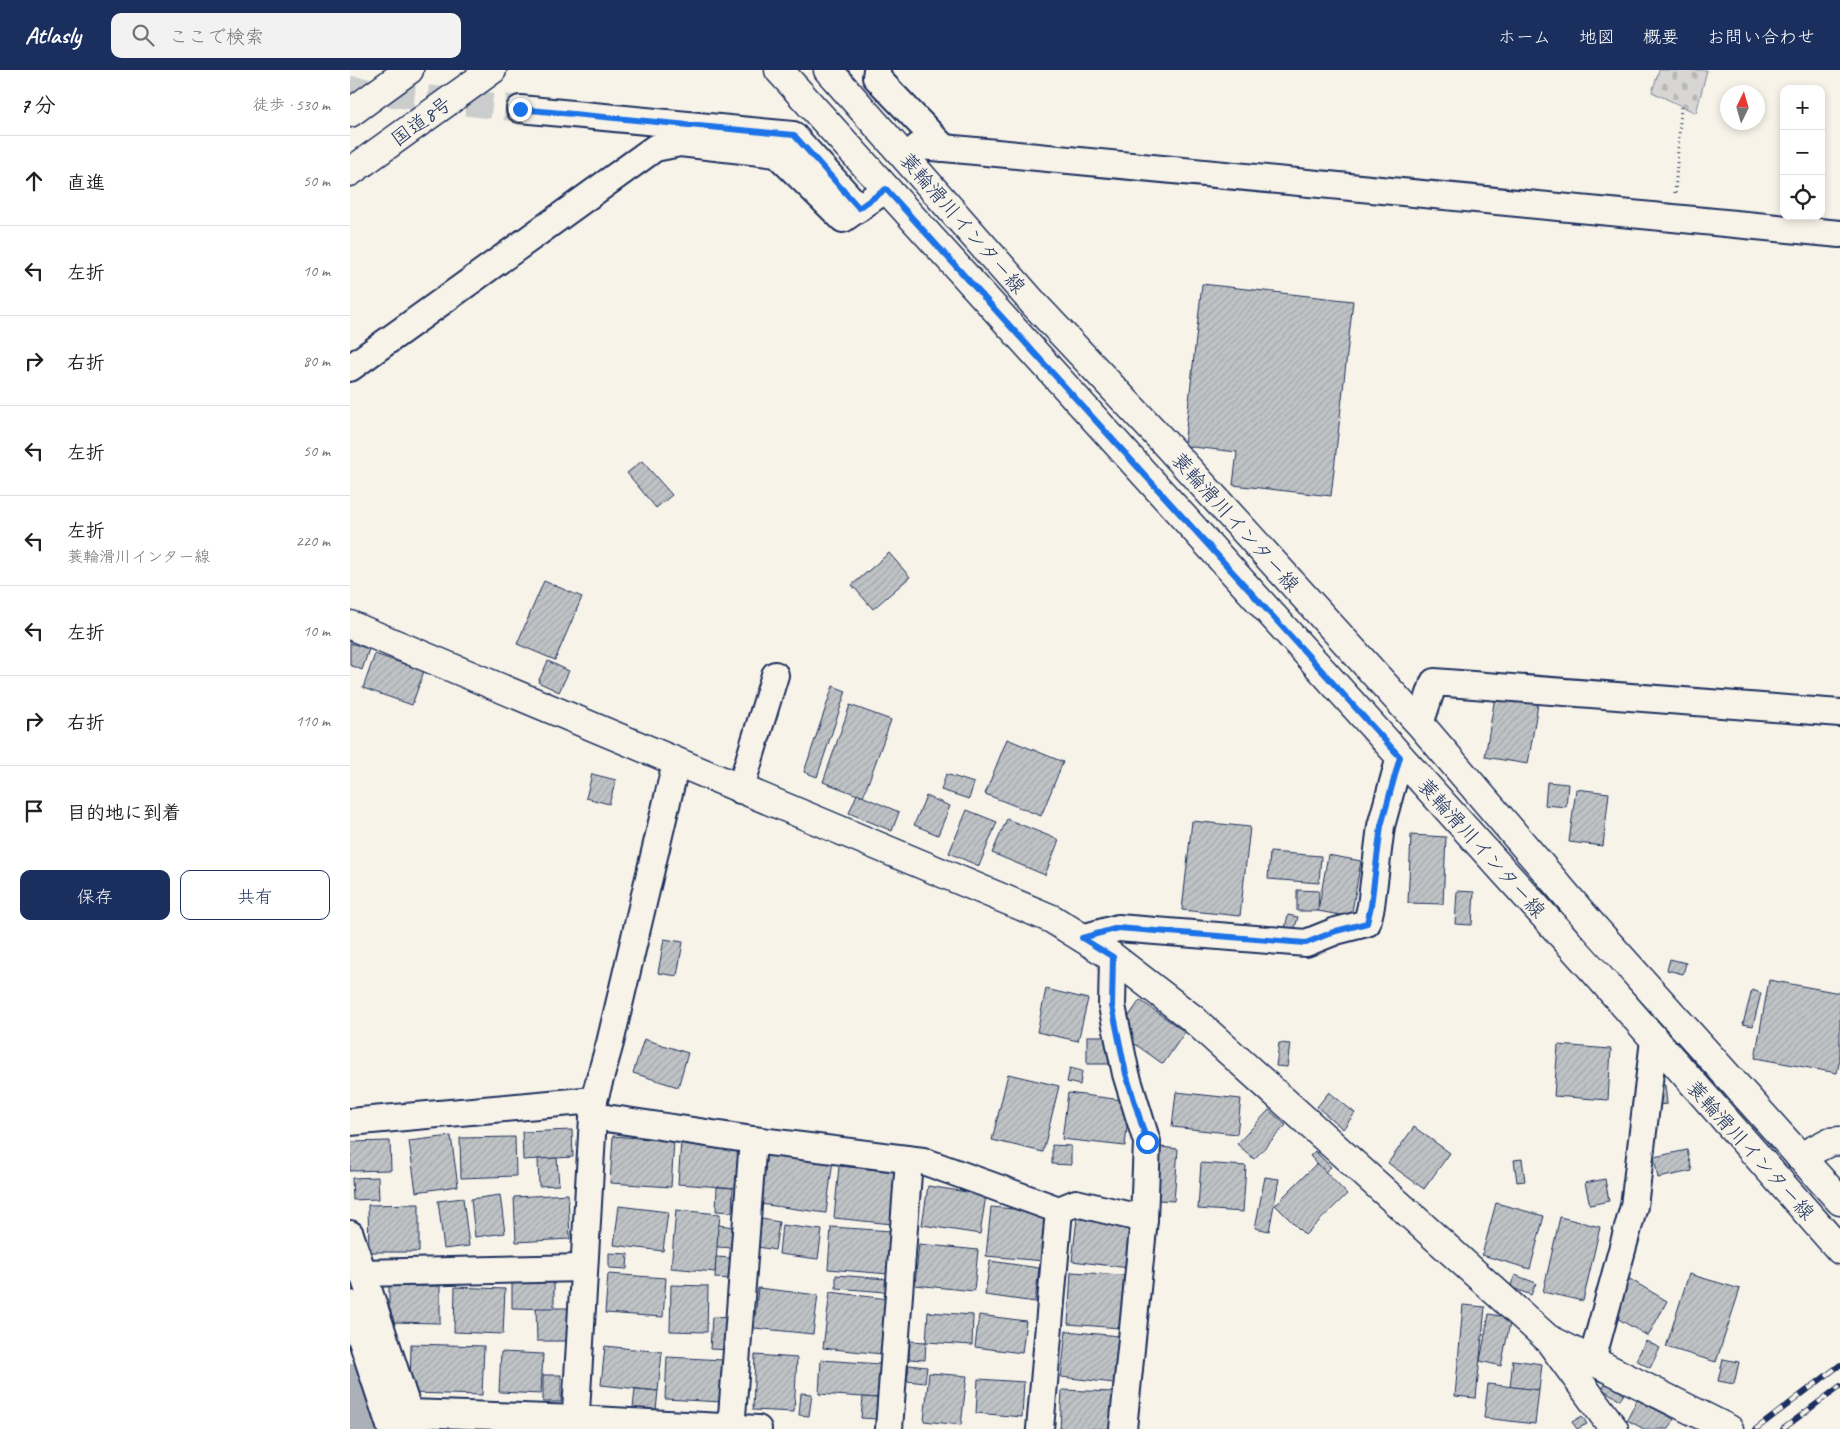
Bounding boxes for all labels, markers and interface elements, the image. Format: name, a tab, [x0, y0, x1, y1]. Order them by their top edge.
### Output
search box	[111, 13, 461, 58]
text: Atlasly	[25, 20, 81, 50]
icon: search	[129, 21, 157, 49]
text: ここで検索	[169, 25, 264, 49]
text: ホーム	[1498, 26, 1551, 48]
text: 地図	[1579, 26, 1615, 48]
text: 概要	[1643, 26, 1679, 48]
text: お問い合わせ	[1707, 26, 1815, 48]
north arrow	[1720, 85, 1765, 130]
map controls	[1780, 85, 1825, 220]
button: +	[1780, 85, 1825, 130]
street label: 国道8号	[386, 91, 457, 152]
text: 7 分	[20, 92, 55, 118]
text: 徒歩 · 530 m	[253, 95, 330, 115]
route end	[509, 98, 532, 121]
button: −	[1780, 130, 1825, 175]
street label: 蓑輪滑川インター線	[894, 148, 1031, 299]
icon: ahead	[20, 167, 48, 195]
text: 直進	[67, 171, 105, 195]
text: 50 m	[303, 171, 330, 191]
button: locate	[1780, 175, 1825, 220]
icon: left	[20, 257, 48, 285]
text: 左折	[67, 261, 105, 285]
text: 10 m	[303, 261, 330, 281]
icon: right	[20, 347, 48, 375]
text: 右折	[67, 351, 105, 375]
text: 80 m	[303, 351, 330, 371]
icon: left	[20, 437, 48, 465]
text: 左折	[67, 441, 105, 465]
text: 50 m	[303, 441, 330, 461]
street label: 蓑輪滑川インター線	[1166, 447, 1305, 597]
text: 左折	[67, 519, 105, 543]
icon: left	[20, 527, 48, 555]
text: 220 m	[296, 531, 330, 551]
text: 蓑輪滑川インター線	[67, 547, 210, 567]
icon: left	[20, 617, 48, 645]
text: 左折	[67, 621, 105, 645]
text: 10 m	[303, 621, 330, 641]
icon: right	[20, 707, 48, 735]
text: 右折	[67, 711, 105, 735]
text: 110 m	[296, 711, 330, 731]
street label: 蓑輪滑川インター線	[1412, 773, 1551, 923]
icon: arrive	[20, 797, 48, 825]
text: 目的地に到着	[67, 801, 181, 825]
button: 保存	[20, 870, 170, 920]
button: 共有	[180, 870, 330, 920]
street label: 蓑輪滑川インター線	[1681, 1075, 1820, 1225]
route start	[1136, 1131, 1159, 1154]

